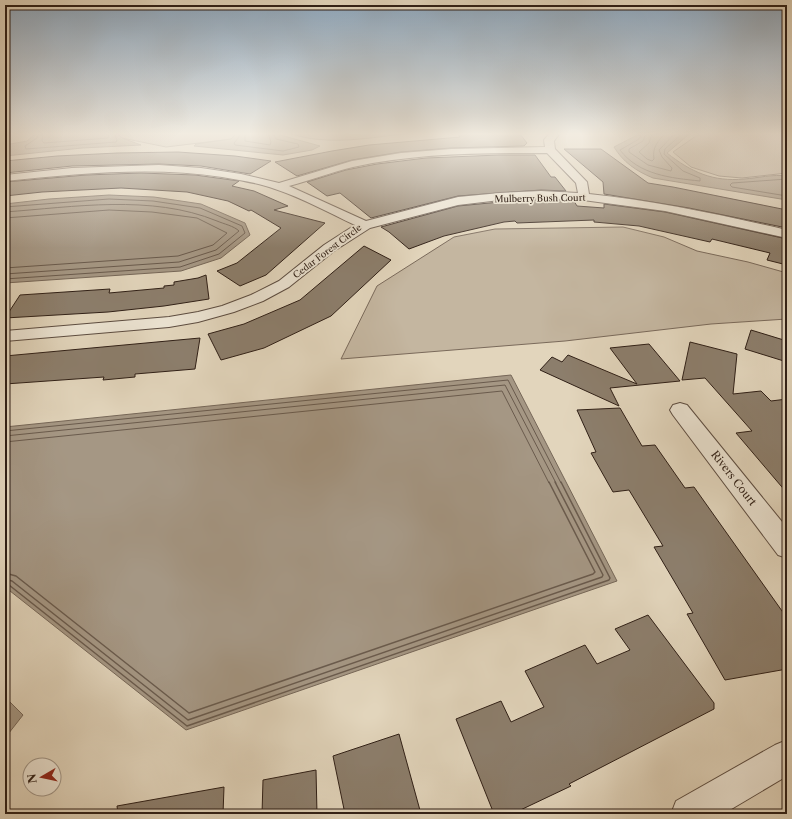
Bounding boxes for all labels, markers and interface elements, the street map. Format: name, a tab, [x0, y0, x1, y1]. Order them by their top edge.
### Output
street label: Mulberry Bush Court	[494, 192, 586, 204]
street label: Cedar Forest Circle	[290, 222, 364, 280]
street label: Rivers Court	[708, 448, 760, 508]
north arrow	[22, 757, 62, 797]
text: N	[24, 772, 40, 784]

